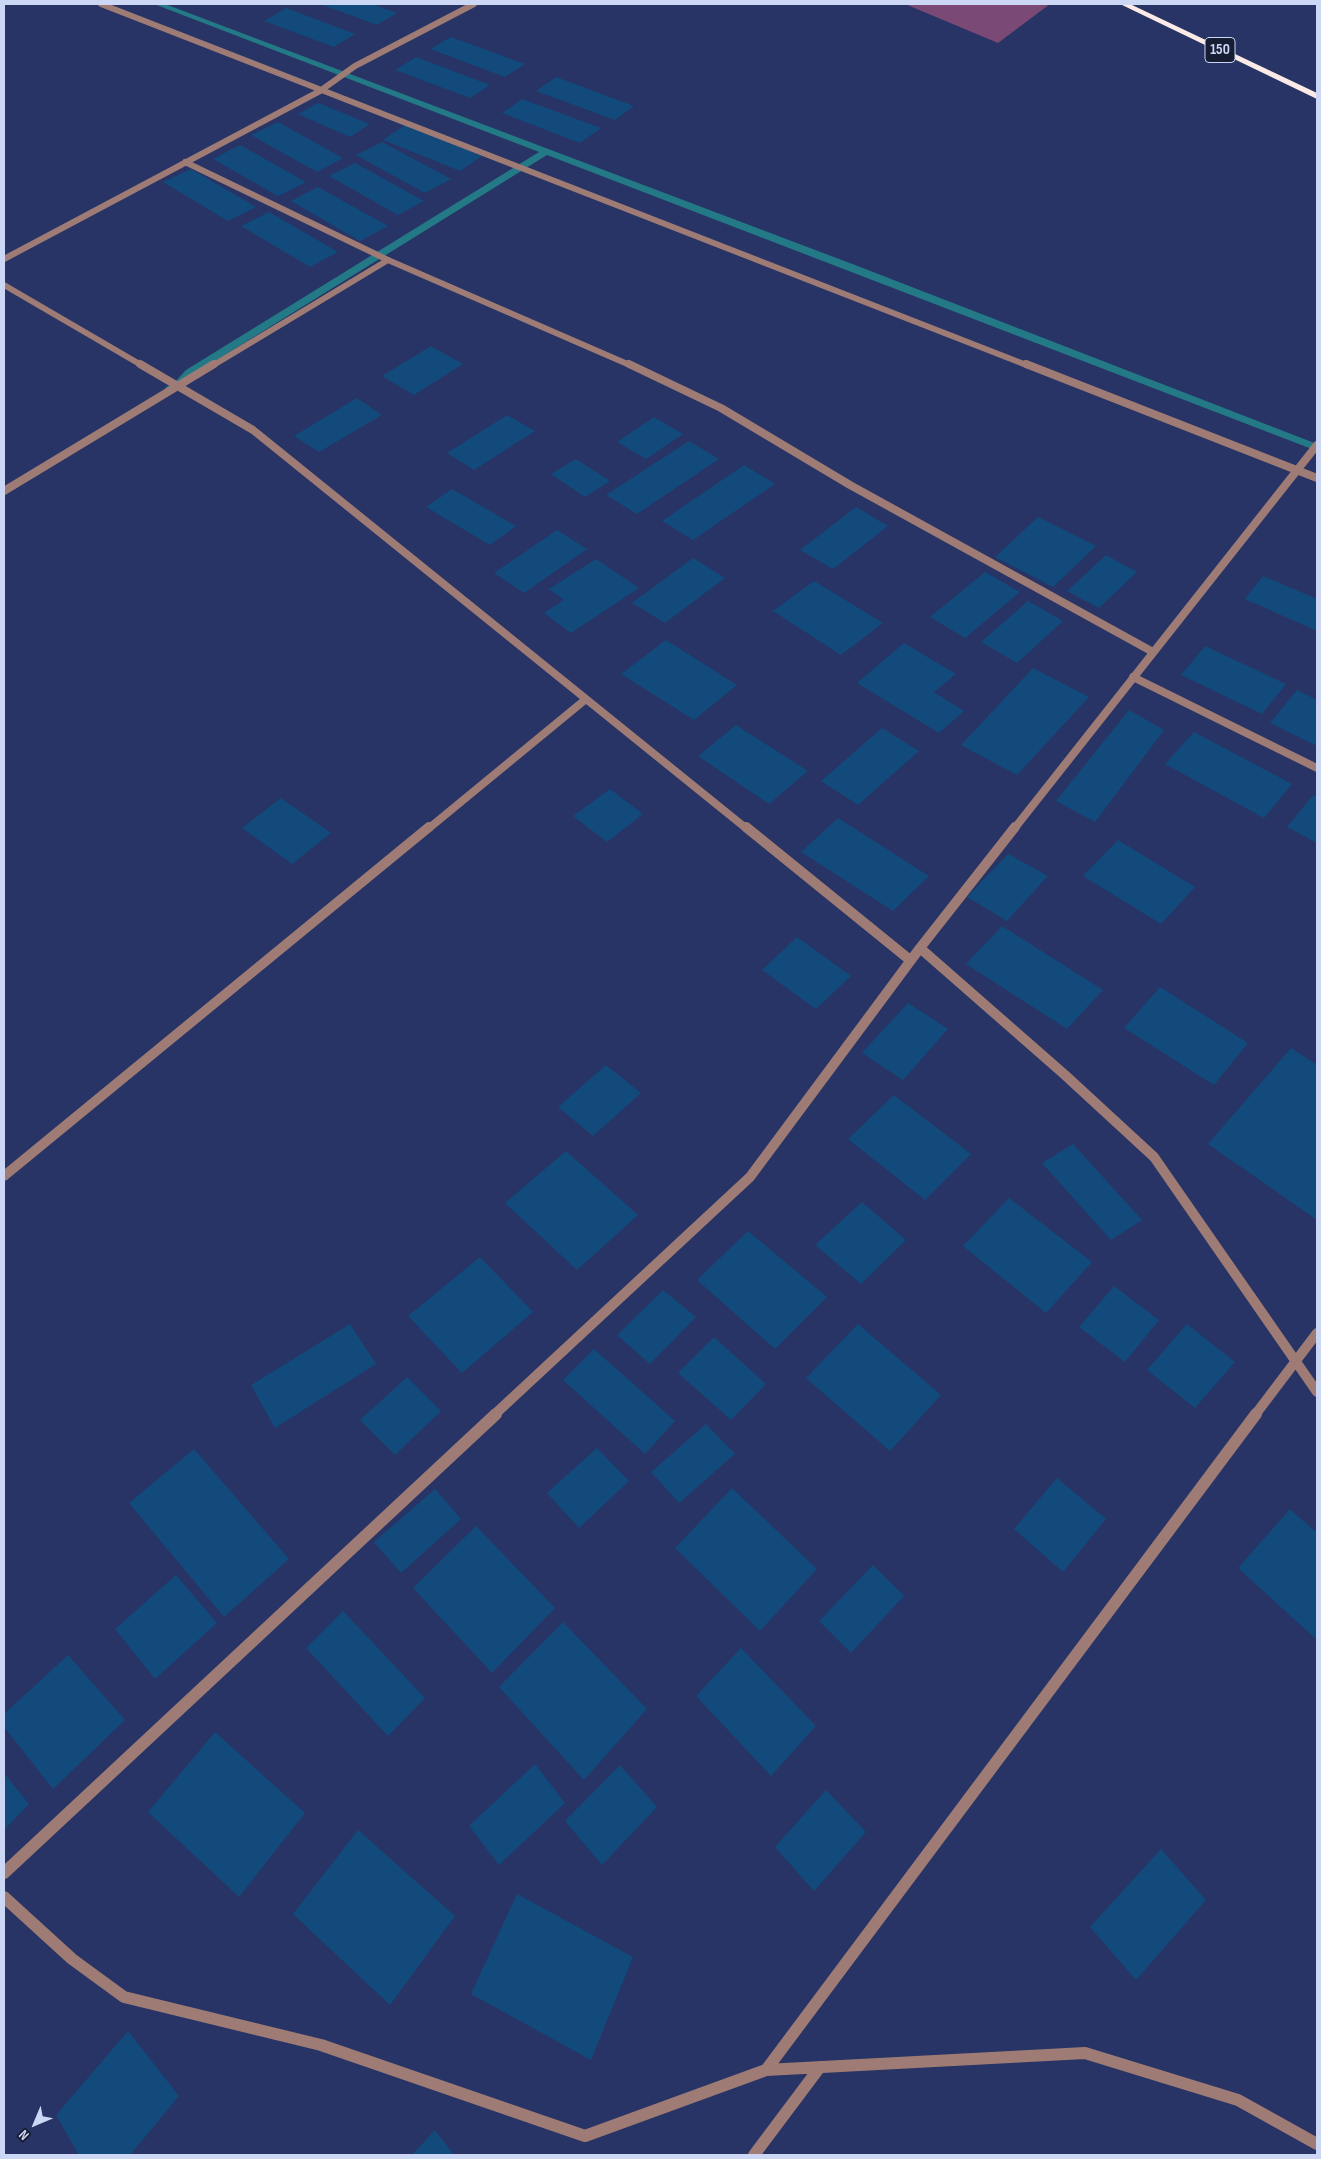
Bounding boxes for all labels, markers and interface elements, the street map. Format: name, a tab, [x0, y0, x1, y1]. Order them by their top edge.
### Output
road number: 150	[1205, 38, 1235, 62]
north arrow	[10, 2099, 60, 2149]
text: N	[15, 2126, 33, 2144]

